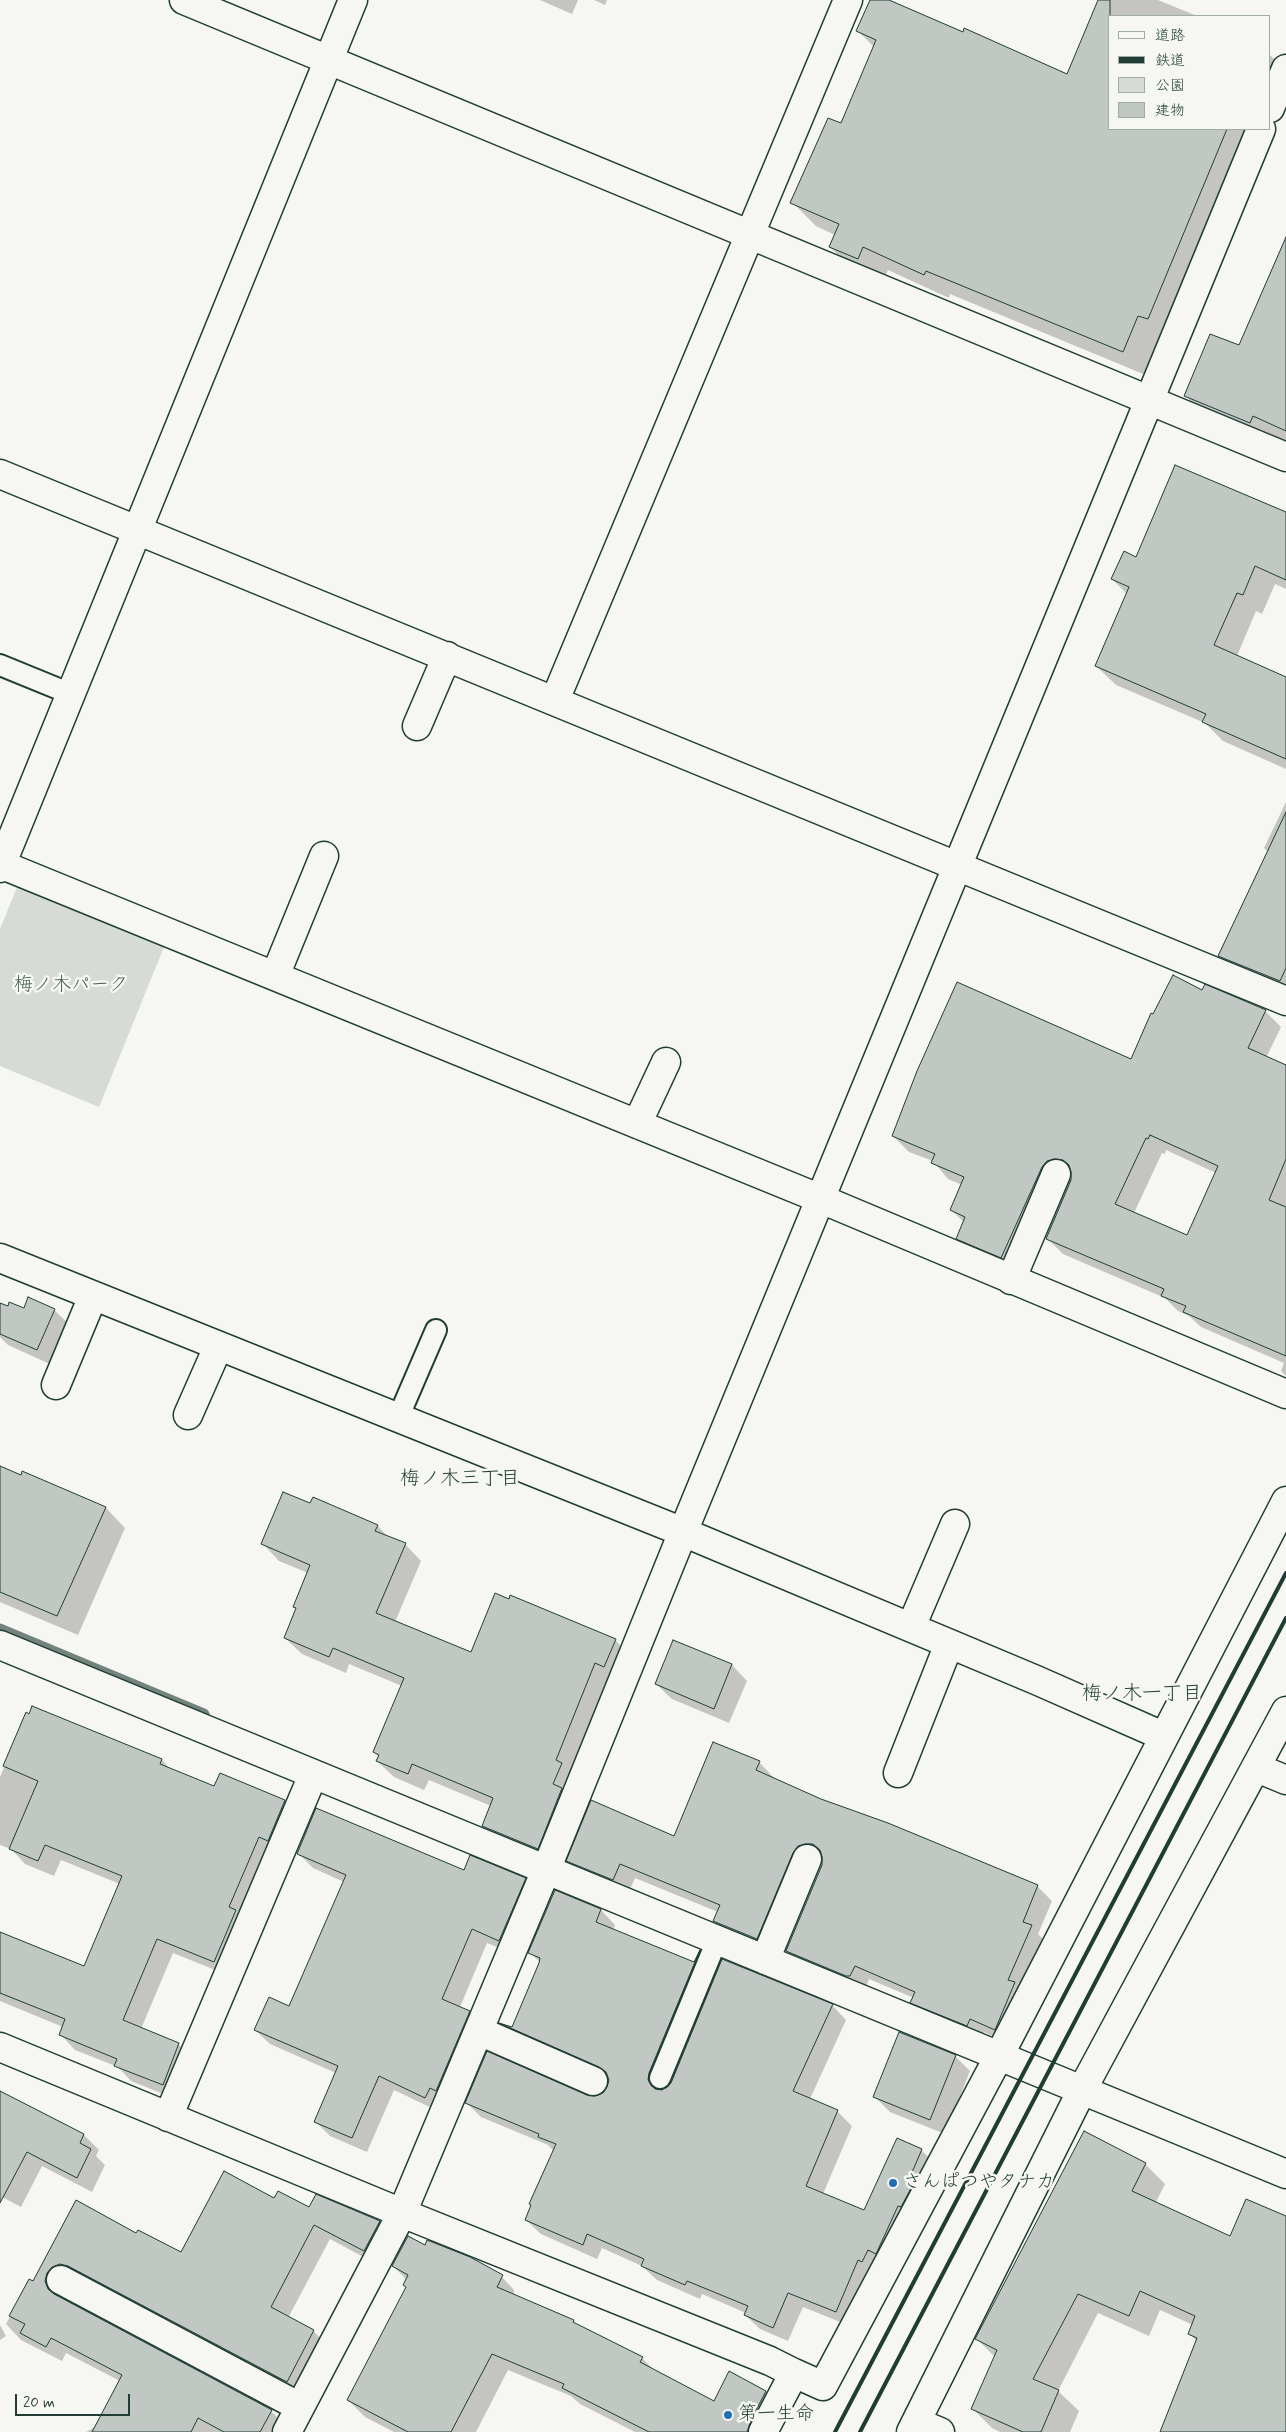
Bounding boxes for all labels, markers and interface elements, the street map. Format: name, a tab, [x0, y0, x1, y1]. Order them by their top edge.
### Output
legend	[1108, 15, 1271, 130]
text: 道路	[1155, 26, 1185, 46]
text: 鉄道	[1155, 51, 1185, 71]
text: 公園	[1155, 76, 1185, 96]
text: 建物	[1155, 101, 1185, 121]
park label: 梅ノ木パーク	[14, 975, 128, 997]
district label: 梅ノ木三丁目	[400, 1468, 520, 1492]
district label: 梅ノ木一丁目	[1082, 1683, 1202, 1707]
place label: さんぱつやタナカ	[903, 2172, 1055, 2194]
marker: さんぱつやタナカ	[887, 2177, 899, 2189]
scale bar	[18, 2384, 132, 2416]
text: 20 m	[23, 2393, 55, 2413]
place label: 第一生命	[738, 2404, 814, 2426]
marker: 第一生命	[722, 2409, 734, 2421]

